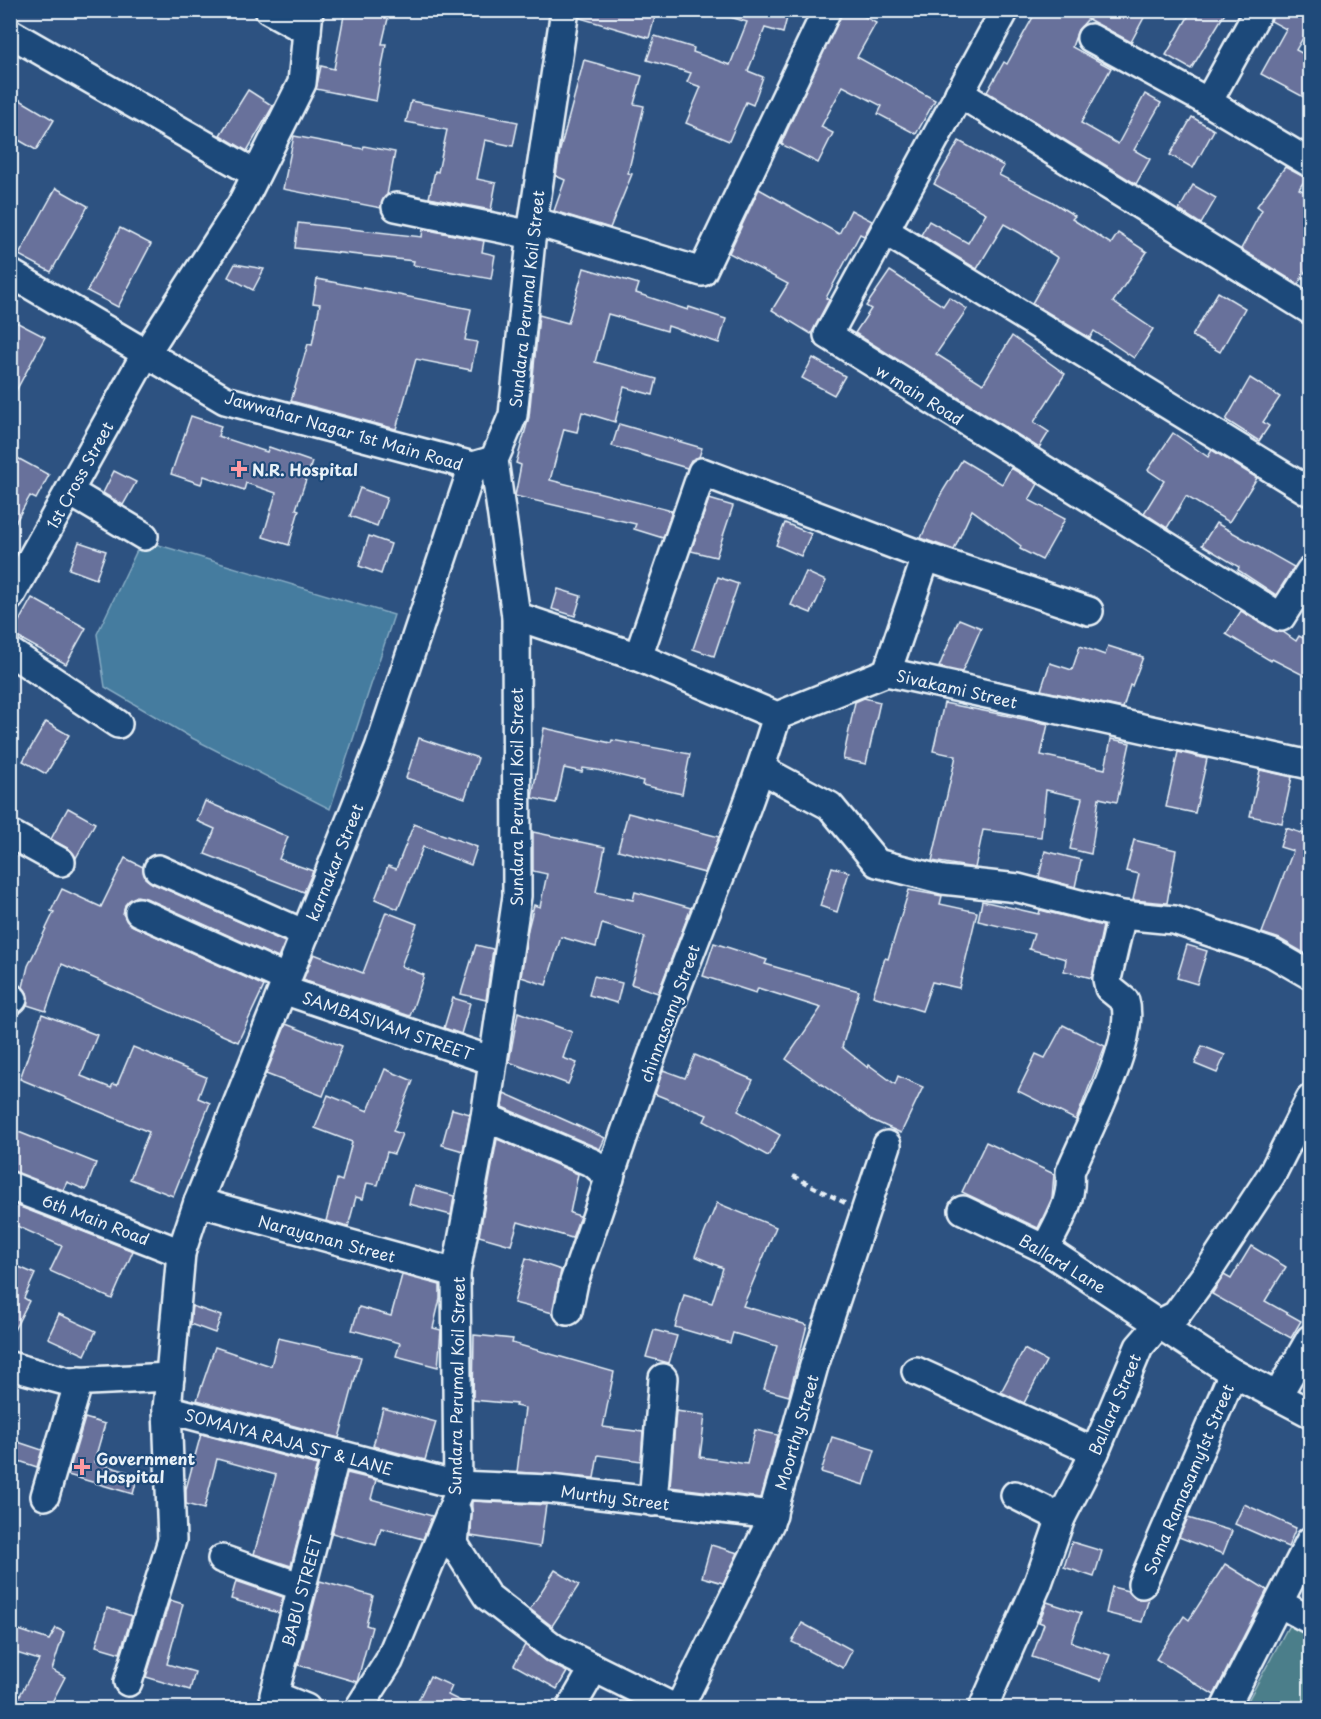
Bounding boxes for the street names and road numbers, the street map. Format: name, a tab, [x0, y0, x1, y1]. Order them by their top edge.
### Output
street label: Sundara Perumal Koil Street	[503, 189, 549, 409]
street label: w main Road	[872, 358, 968, 430]
street label: Jawwahar Nagar 1st Main Road	[222, 384, 466, 476]
street label: 1st Cross Street	[40, 417, 119, 533]
street label: Sivakami Street	[894, 662, 1020, 714]
street label: Sundara Perumal Koil Street	[504, 687, 528, 906]
street label: karnakar Street	[299, 799, 369, 924]
street label: chinnasamy Street	[633, 940, 705, 1085]
street label: SAMBASIVAM STREET	[299, 984, 477, 1066]
street label: 6th Main Road	[39, 1188, 153, 1250]
street label: Narayanan Street	[256, 1208, 399, 1268]
street label: Ballard Lane	[1015, 1228, 1111, 1298]
street label: Sundara Perumal Koil Street	[442, 1276, 470, 1496]
street label: Ballard Street	[1082, 1349, 1146, 1458]
street label: Moorthy Street	[768, 1371, 824, 1493]
street label: Soma Ramasamy1st Street	[1137, 1379, 1239, 1578]
street label: SOMAIYA RAJA ST & LANE	[182, 1402, 396, 1480]
street label: Murthy Street	[559, 1478, 671, 1516]
street label: BABU STREET	[275, 1533, 327, 1649]

